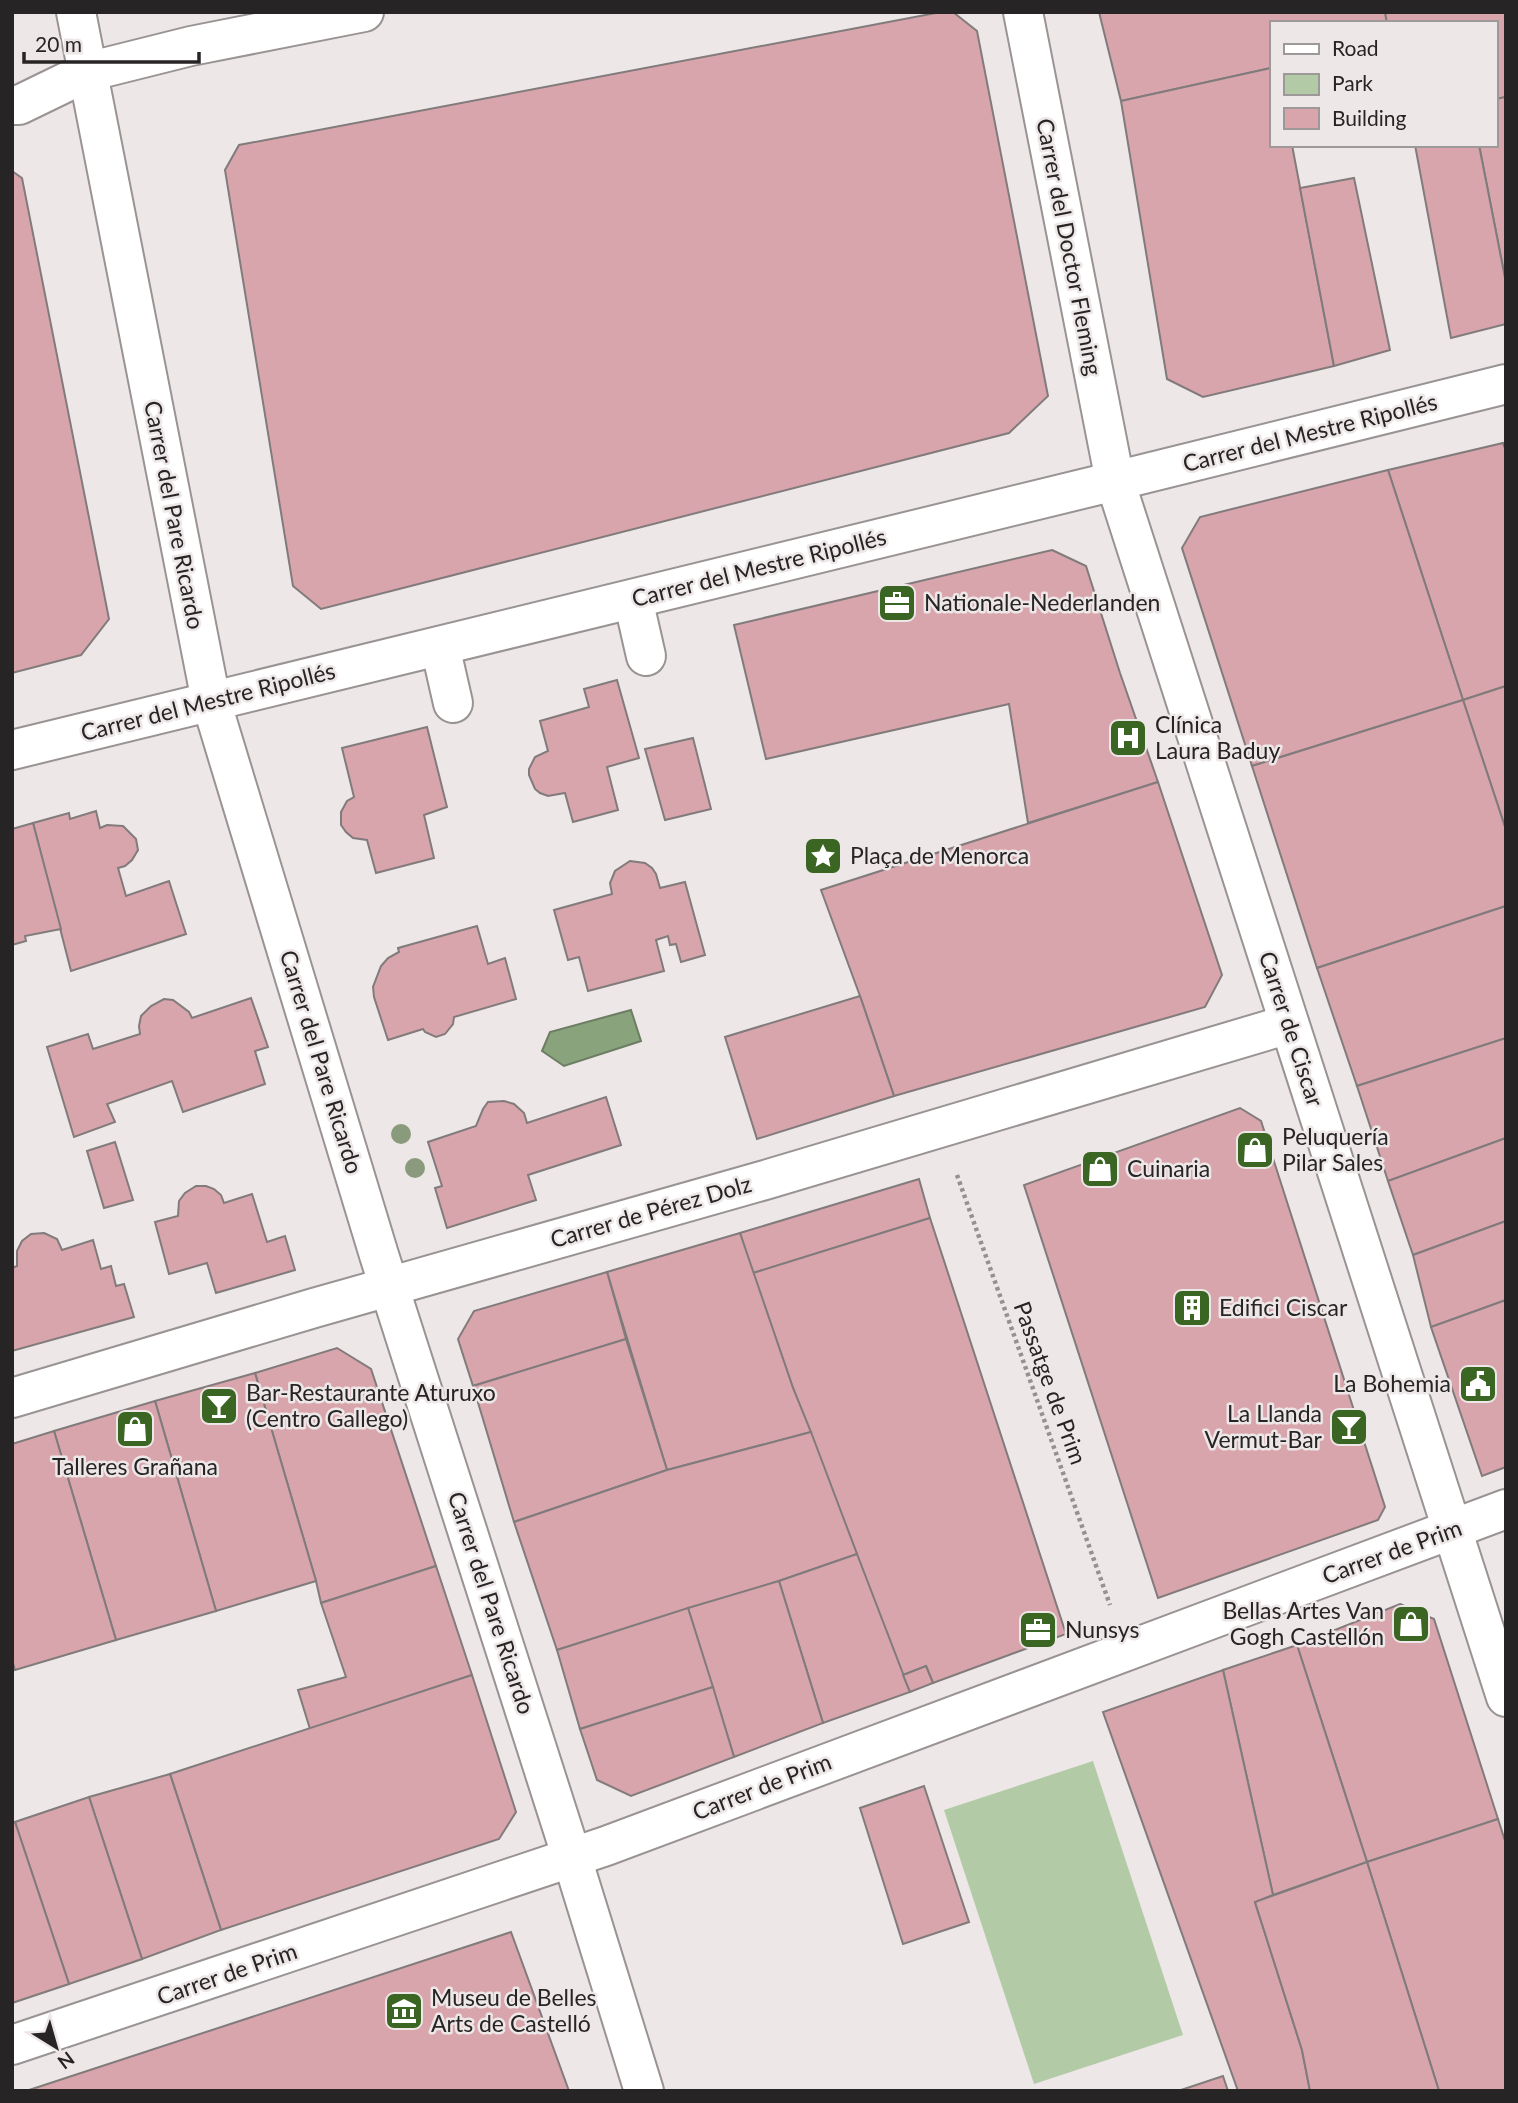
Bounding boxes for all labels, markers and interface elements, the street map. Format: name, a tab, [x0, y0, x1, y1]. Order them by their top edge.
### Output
scale bar	[24, 21, 200, 65]
legend	[1270, 21, 1497, 147]
text: 20 m	[35, 31, 82, 56]
text: Road	[1332, 35, 1379, 60]
text: Park	[1332, 70, 1373, 95]
text: Building	[1332, 105, 1407, 130]
street label: Carrer del Doctor Fleming	[1031, 116, 1109, 378]
street label: Carrer del Mestre Ripollés	[1180, 387, 1440, 477]
street label: Carrer del Pare Ricardo	[139, 398, 211, 631]
street label: Carrer del Mestre Ripollés	[629, 522, 889, 612]
office icon: Nationale-Nederlanden	[876, 582, 918, 624]
place label: Nationale-Nederlanden	[924, 588, 1160, 616]
street label: Carrer del Mestre Ripollés	[78, 656, 338, 746]
place label: Clínica Laura Baduy	[1155, 710, 1280, 764]
hospital icon: Clínica Laura Baduy	[1107, 717, 1149, 759]
place icon: Plaça de Menorca	[802, 835, 844, 877]
place label: Plaça de Menorca	[850, 841, 1029, 869]
street label: Carrer del Pare Ricardo	[275, 947, 369, 1177]
street label: Carrer de Ciscar	[1254, 948, 1330, 1110]
place label: Peluquería Pilar Sales	[1282, 1122, 1389, 1176]
shop icon: Peluquería Pilar Sales	[1234, 1129, 1276, 1171]
shop icon: Cuinaria	[1079, 1148, 1121, 1190]
place label: Cuinaria	[1127, 1154, 1210, 1182]
street label: Carrer de Pérez Dolz	[547, 1169, 754, 1253]
building icon: Edifici Ciscar	[1171, 1287, 1213, 1329]
place label: Edifici Ciscar	[1219, 1293, 1348, 1321]
street label: Passatge de Prim	[1008, 1297, 1093, 1468]
public building icon: La Bohemia	[1457, 1363, 1499, 1405]
place label: La Bohemia	[1333, 1369, 1451, 1397]
place label: Bar-Restaurante Aturuxo (Centro Gallego)	[246, 1378, 496, 1432]
bar icon: Bar-Restaurante Aturuxo (Centro Gallego)	[198, 1385, 240, 1427]
place label: La Llanda Vermut-Bar	[1205, 1399, 1323, 1453]
bar icon: La Llanda Vermut-Bar	[1328, 1406, 1370, 1448]
shop icon: Talleres Grañana	[114, 1408, 156, 1450]
place label: Talleres Grañana	[52, 1452, 218, 1480]
street label: Carrer del Pare Ricardo	[443, 1488, 541, 1717]
street label: Carrer de Prim	[1318, 1513, 1465, 1589]
place label: Bellas Artes Van Gogh Castellón	[1222, 1596, 1384, 1650]
shop icon: Bellas Artes Van Gogh Castellón	[1390, 1603, 1432, 1645]
office icon: Nunsys	[1017, 1609, 1059, 1651]
place label: Nunsys	[1065, 1615, 1139, 1643]
street label: Carrer de Prim	[688, 1747, 835, 1825]
street label: Carrer de Prim	[153, 1936, 300, 2010]
place label: Museu de Belles Arts de Castelló	[431, 1983, 597, 2037]
museum icon: Museu de Belles Arts de Castelló	[383, 1990, 425, 2032]
north arrow	[21, 2012, 91, 2082]
text: N	[54, 2047, 79, 2075]

